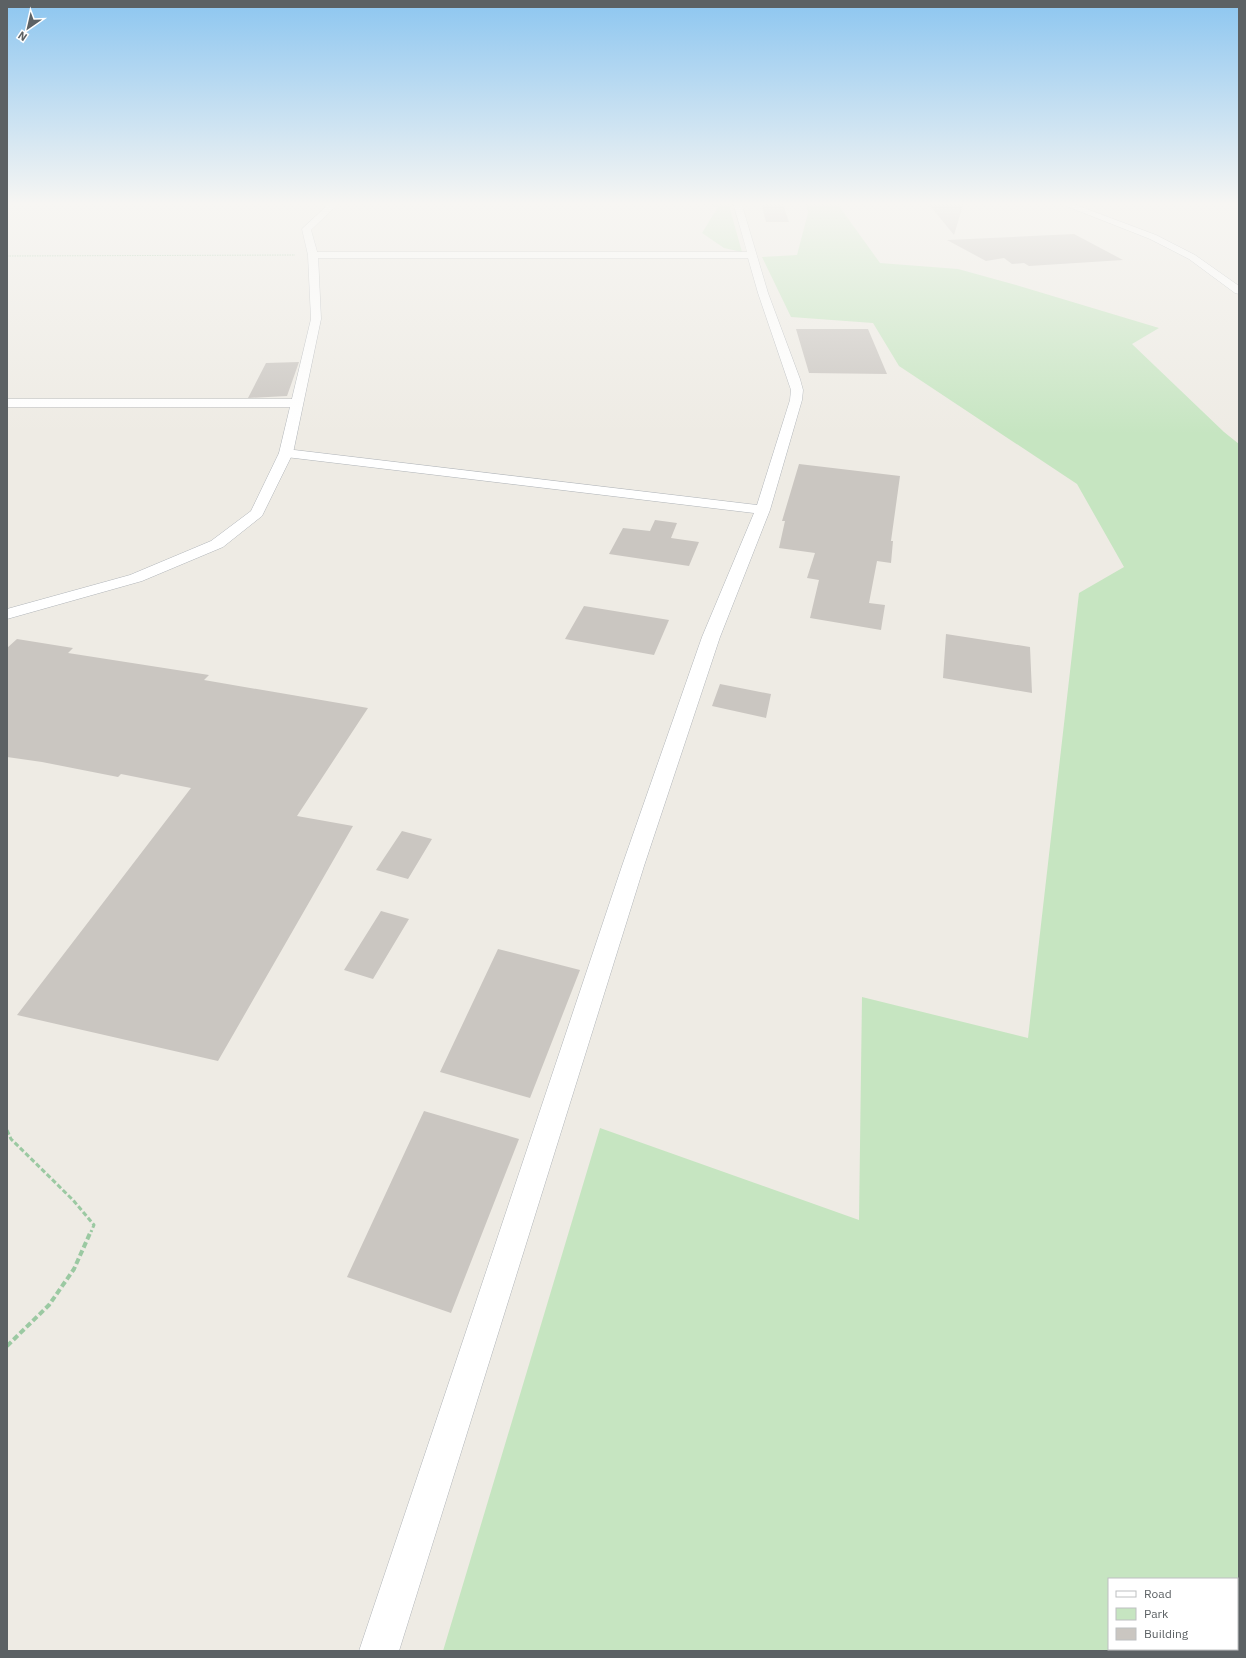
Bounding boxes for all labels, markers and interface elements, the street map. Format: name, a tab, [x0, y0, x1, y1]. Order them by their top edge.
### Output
north arrow	[8, 8, 48, 48]
text: N	[15, 28, 30, 44]
legend	[1108, 1578, 1238, 1650]
text: Road	[1144, 1586, 1172, 1601]
text: Park	[1144, 1606, 1169, 1621]
text: Building	[1144, 1626, 1189, 1641]

